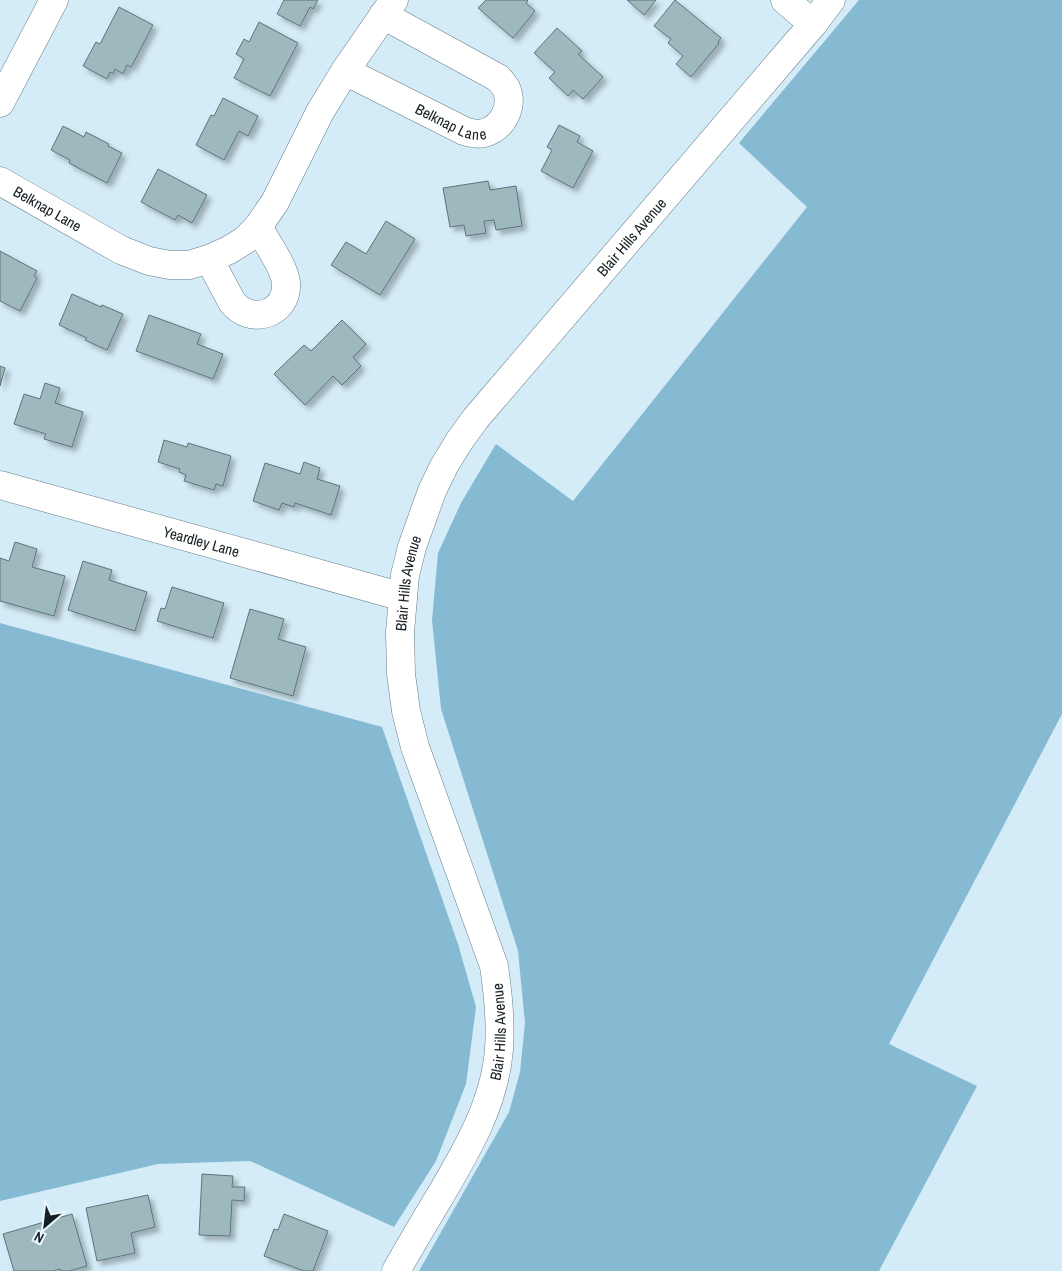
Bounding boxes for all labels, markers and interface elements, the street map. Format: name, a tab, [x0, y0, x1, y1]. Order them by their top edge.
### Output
street label: Belknap Lane	[412, 98, 488, 144]
street label: Belknap Lane	[10, 180, 86, 236]
street label: Blair Hills Avenue	[592, 193, 671, 280]
street label: Yeardley Lane	[161, 520, 242, 562]
street label: Blair Hills Avenue	[390, 532, 426, 632]
street label: Blair Hills Avenue	[484, 982, 510, 1082]
north arrow	[20, 1201, 70, 1251]
text: N	[31, 1228, 47, 1247]

